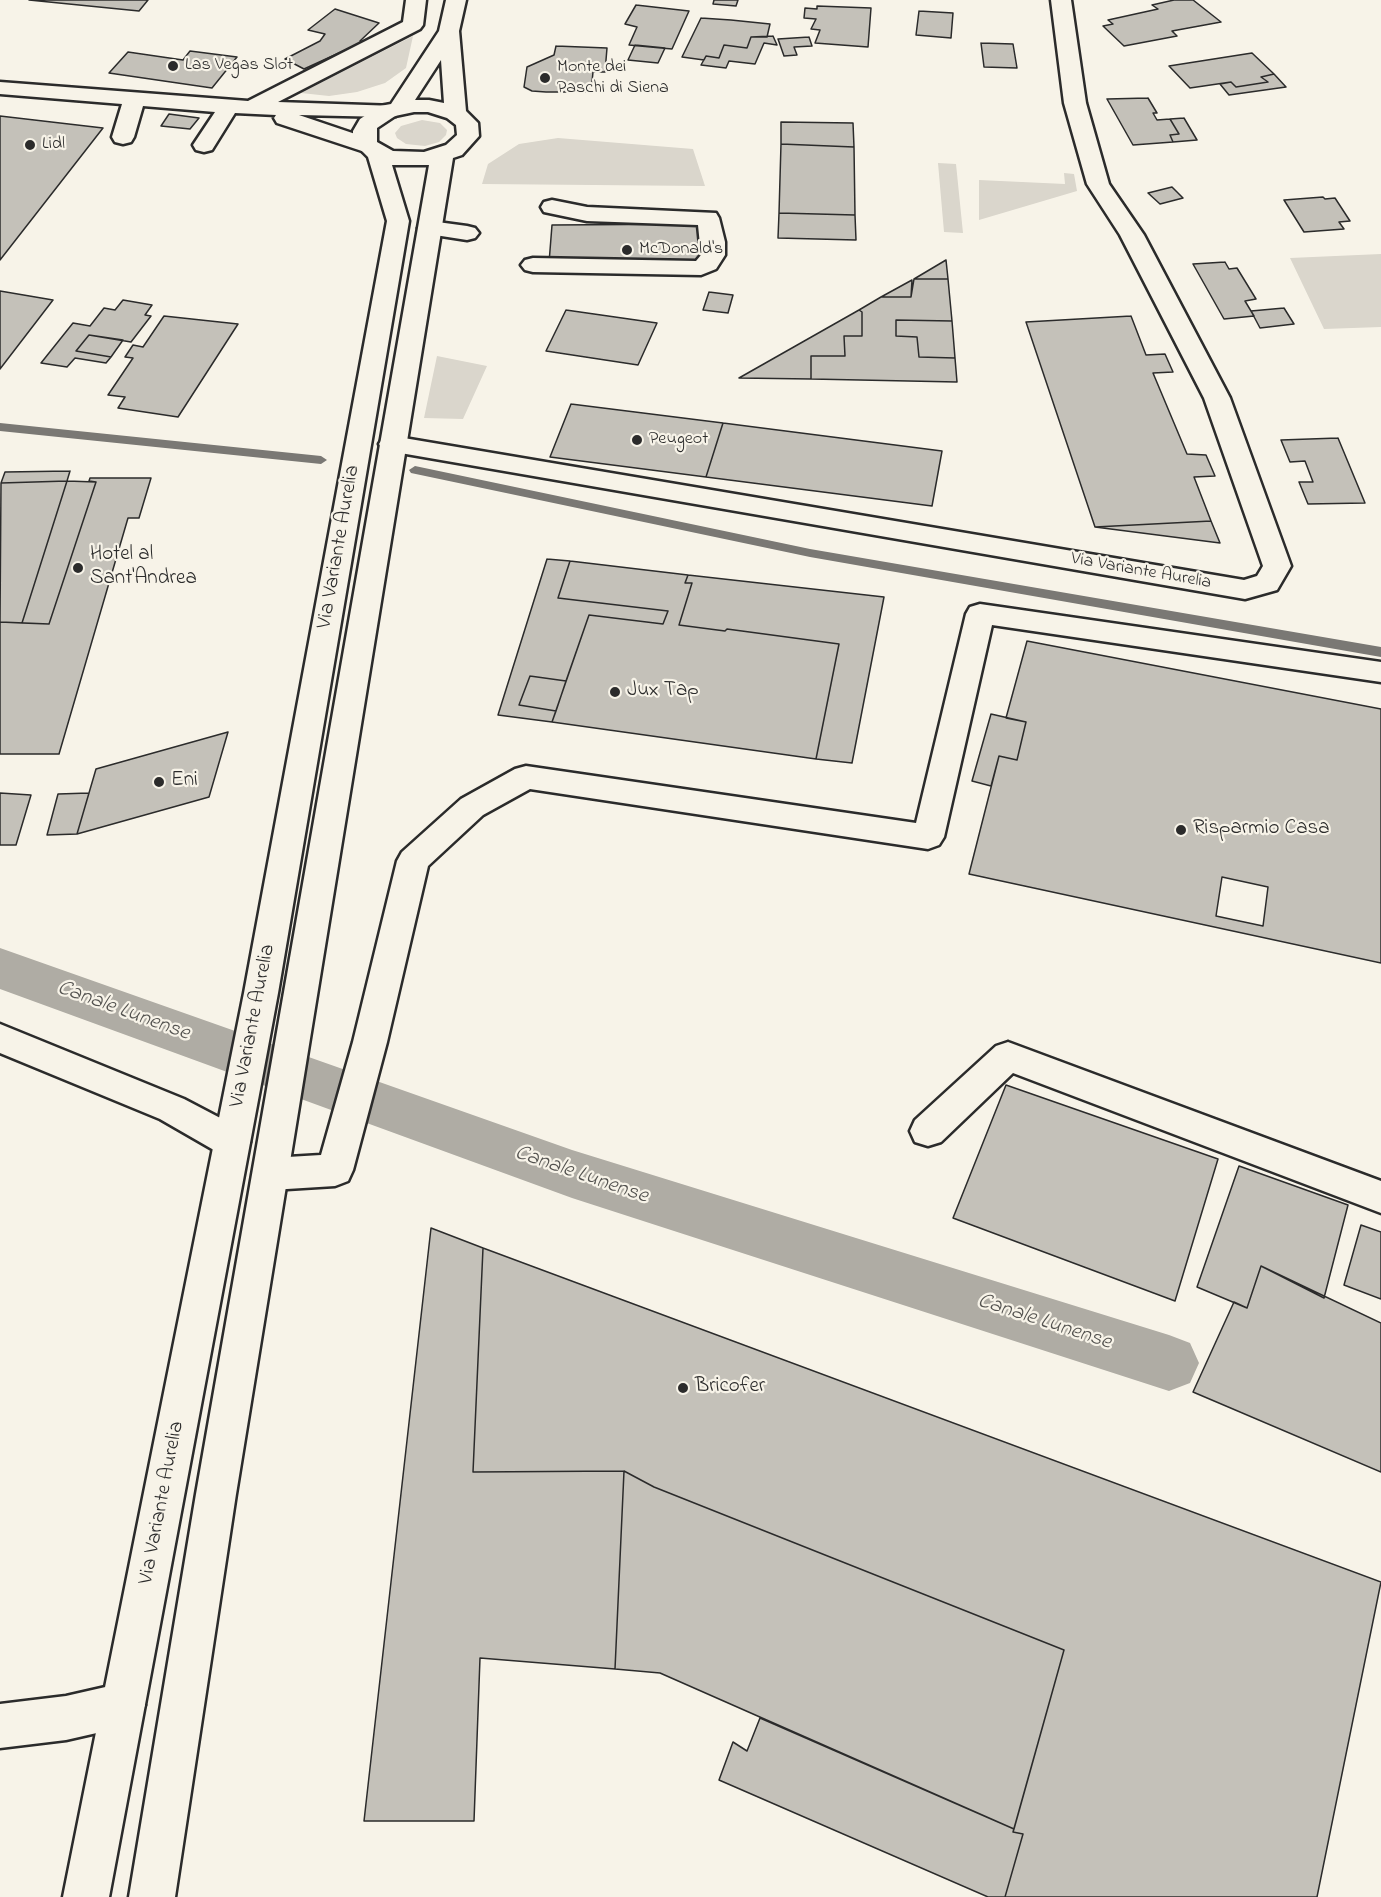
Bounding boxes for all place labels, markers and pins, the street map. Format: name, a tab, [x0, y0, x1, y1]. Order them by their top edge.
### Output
place label: Las Vegas Slot	[185, 55, 293, 77]
place label: Monte dei Paschi di Siena	[557, 57, 669, 100]
marker: Las Vegas Slot	[166, 59, 180, 73]
marker: Monte dei Paschi di Siena	[538, 71, 552, 85]
place label: Lidl	[42, 134, 65, 156]
marker: Lidl	[23, 138, 37, 152]
place label: McDonald's	[639, 239, 723, 261]
marker: McDonald's	[620, 243, 634, 257]
place label: Peugeot	[649, 429, 708, 451]
marker: Peugeot	[630, 433, 644, 447]
place label: Hotel al Sant'Andrea	[90, 543, 197, 593]
marker: Hotel al Sant'Andrea	[71, 561, 85, 575]
place label: Jux Tap	[627, 679, 699, 705]
marker: Jux Tap	[608, 685, 622, 699]
place label: Eni	[171, 769, 198, 795]
marker: Eni	[152, 775, 166, 789]
place label: Risparmio Casa	[1193, 817, 1329, 843]
marker: Risparmio Casa	[1174, 823, 1188, 837]
place label: Bricofer	[695, 1375, 765, 1401]
marker: Bricofer	[676, 1381, 690, 1395]

